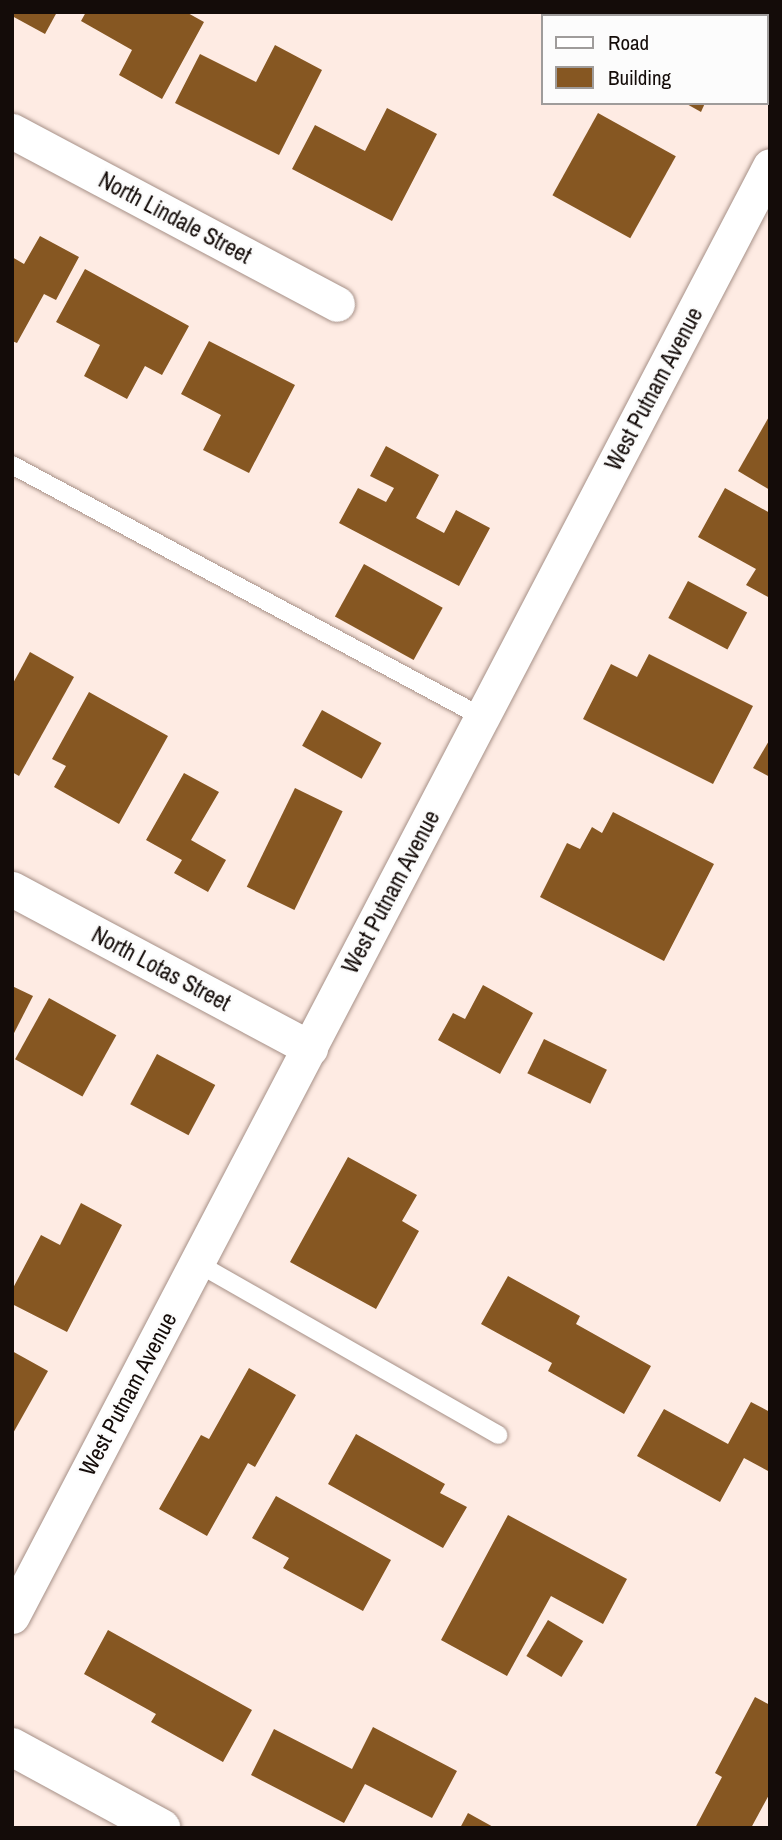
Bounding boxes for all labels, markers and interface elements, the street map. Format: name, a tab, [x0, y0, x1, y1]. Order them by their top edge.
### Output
legend	[540, 14, 768, 105]
text: Road	[608, 28, 649, 57]
text: Building	[608, 63, 671, 92]
street label: North Lindale Street	[94, 166, 256, 270]
street label: West Putnam Avenue	[599, 302, 709, 476]
street label: West Putnam Avenue	[336, 805, 446, 979]
street label: North Lotas Street	[87, 921, 235, 1017]
street label: West Putnam Avenue	[73, 1307, 183, 1481]

